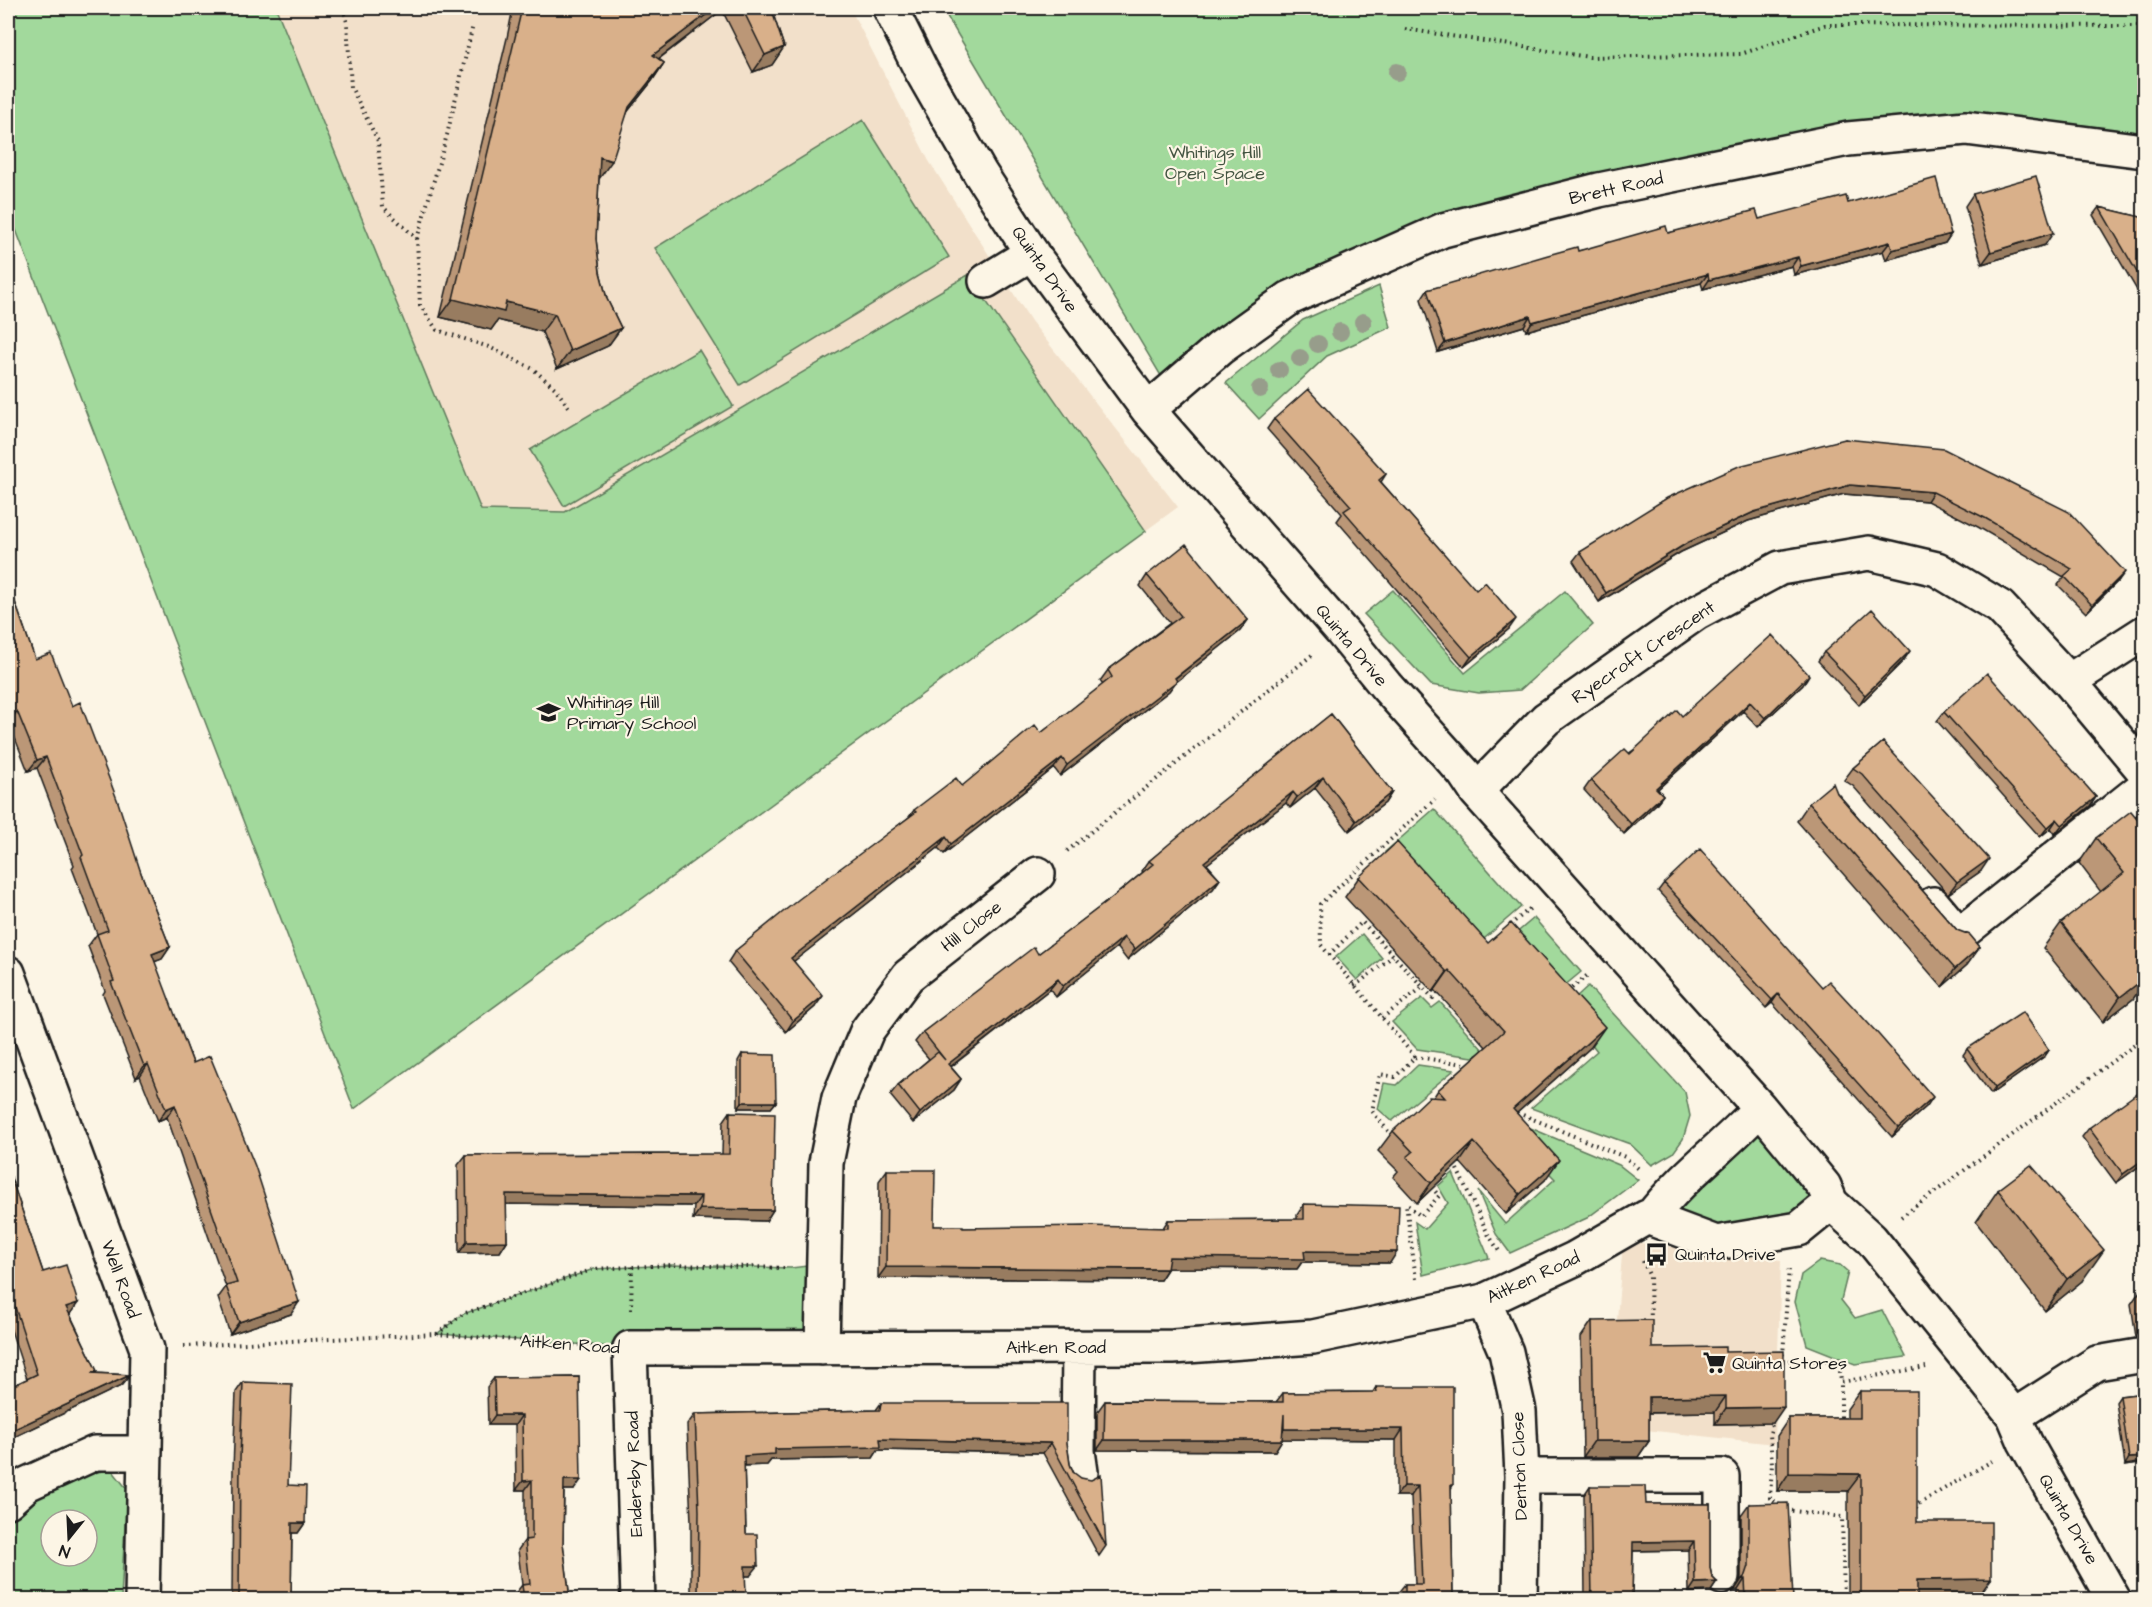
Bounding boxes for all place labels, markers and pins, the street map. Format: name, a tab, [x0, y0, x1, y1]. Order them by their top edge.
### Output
place label: Whitings Hill Primary School	[567, 690, 696, 737]
school or university icon: Whitings Hill Primary School	[536, 699, 562, 725]
bus stop icon: Quinta Drive	[1644, 1241, 1670, 1267]
place label: Quinta Drive	[1675, 1242, 1776, 1267]
supermarket icon: Quinta Stores	[1701, 1350, 1727, 1376]
place label: Quinta Stores	[1732, 1351, 1847, 1376]

